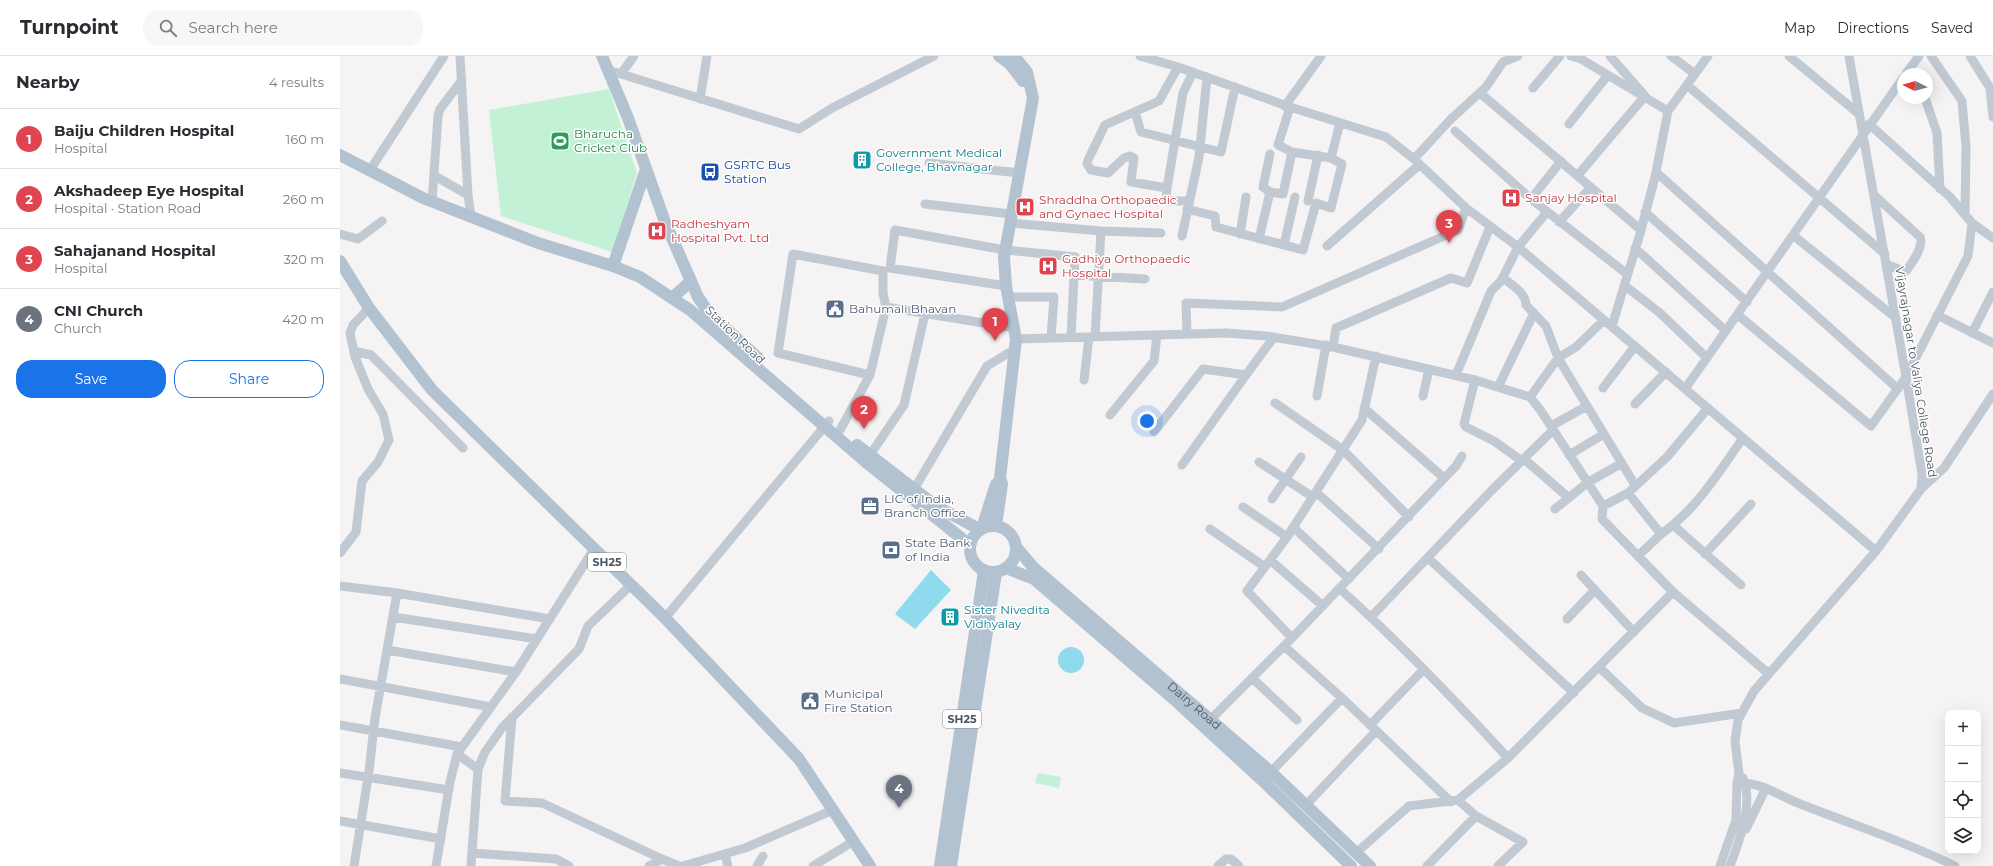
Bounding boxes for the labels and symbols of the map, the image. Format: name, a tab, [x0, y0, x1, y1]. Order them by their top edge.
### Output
north arrow	[1897, 68, 1933, 104]
place label: Bharucha Cricket Club	[574, 126, 647, 155]
sports icon: Bharucha Cricket Club	[549, 130, 571, 152]
place label: Government Medical College, Bhavnagar	[876, 145, 1002, 174]
building icon: Government Medical College, Bhavnagar	[851, 149, 873, 171]
place label: GSRTC Bus Station	[724, 157, 791, 186]
bus stop icon: GSRTC Bus Station	[699, 161, 721, 183]
hospital icon: Sanjay Hospital	[1500, 187, 1522, 209]
place label: Sanjay Hospital	[1525, 190, 1617, 205]
place label: Shraddha Orthopaedic and Gynaec Hospital	[1039, 192, 1177, 221]
hospital icon: Shraddha Orthopaedic and Gynaec Hospital	[1014, 196, 1036, 218]
pin: 3	[1436, 210, 1462, 243]
place label: Radheshyam Hospital Pvt. Ltd	[671, 216, 769, 245]
hospital icon: Radheshyam Hospital Pvt. Ltd	[646, 220, 668, 242]
place label: Gadhiya Orthopaedic Hospital	[1062, 251, 1191, 280]
hospital icon: Gadhiya Orthopaedic Hospital	[1037, 255, 1059, 277]
street label: Vijayrajnagar to Valiya College Road	[1892, 265, 1941, 479]
public building icon: Bahumali Bhavan	[824, 298, 846, 320]
place label: Bahumali Bhavan	[849, 301, 956, 316]
street label: Station Road	[702, 302, 768, 367]
pin: 1	[982, 308, 1008, 341]
pin: 2	[851, 396, 877, 429]
your location	[1137, 411, 1157, 431]
place label: LIC of India, Branch Office	[884, 491, 966, 520]
office icon: LIC of India, Branch Office	[859, 495, 881, 517]
place label: State Bank of India	[905, 535, 971, 564]
bank icon: State Bank of India	[880, 539, 902, 561]
road number: SH25	[588, 553, 626, 571]
place label: Sister Nivedita Vidhyalay	[964, 602, 1050, 631]
building icon: Sister Nivedita Vidhyalay	[939, 606, 961, 628]
street label: Dairy Road	[1165, 678, 1224, 733]
place label: Municipal Fire Station	[824, 686, 893, 715]
public building icon: Municipal Fire Station	[799, 690, 821, 712]
road number: SH25	[943, 710, 981, 728]
pin: 4	[886, 775, 912, 808]

